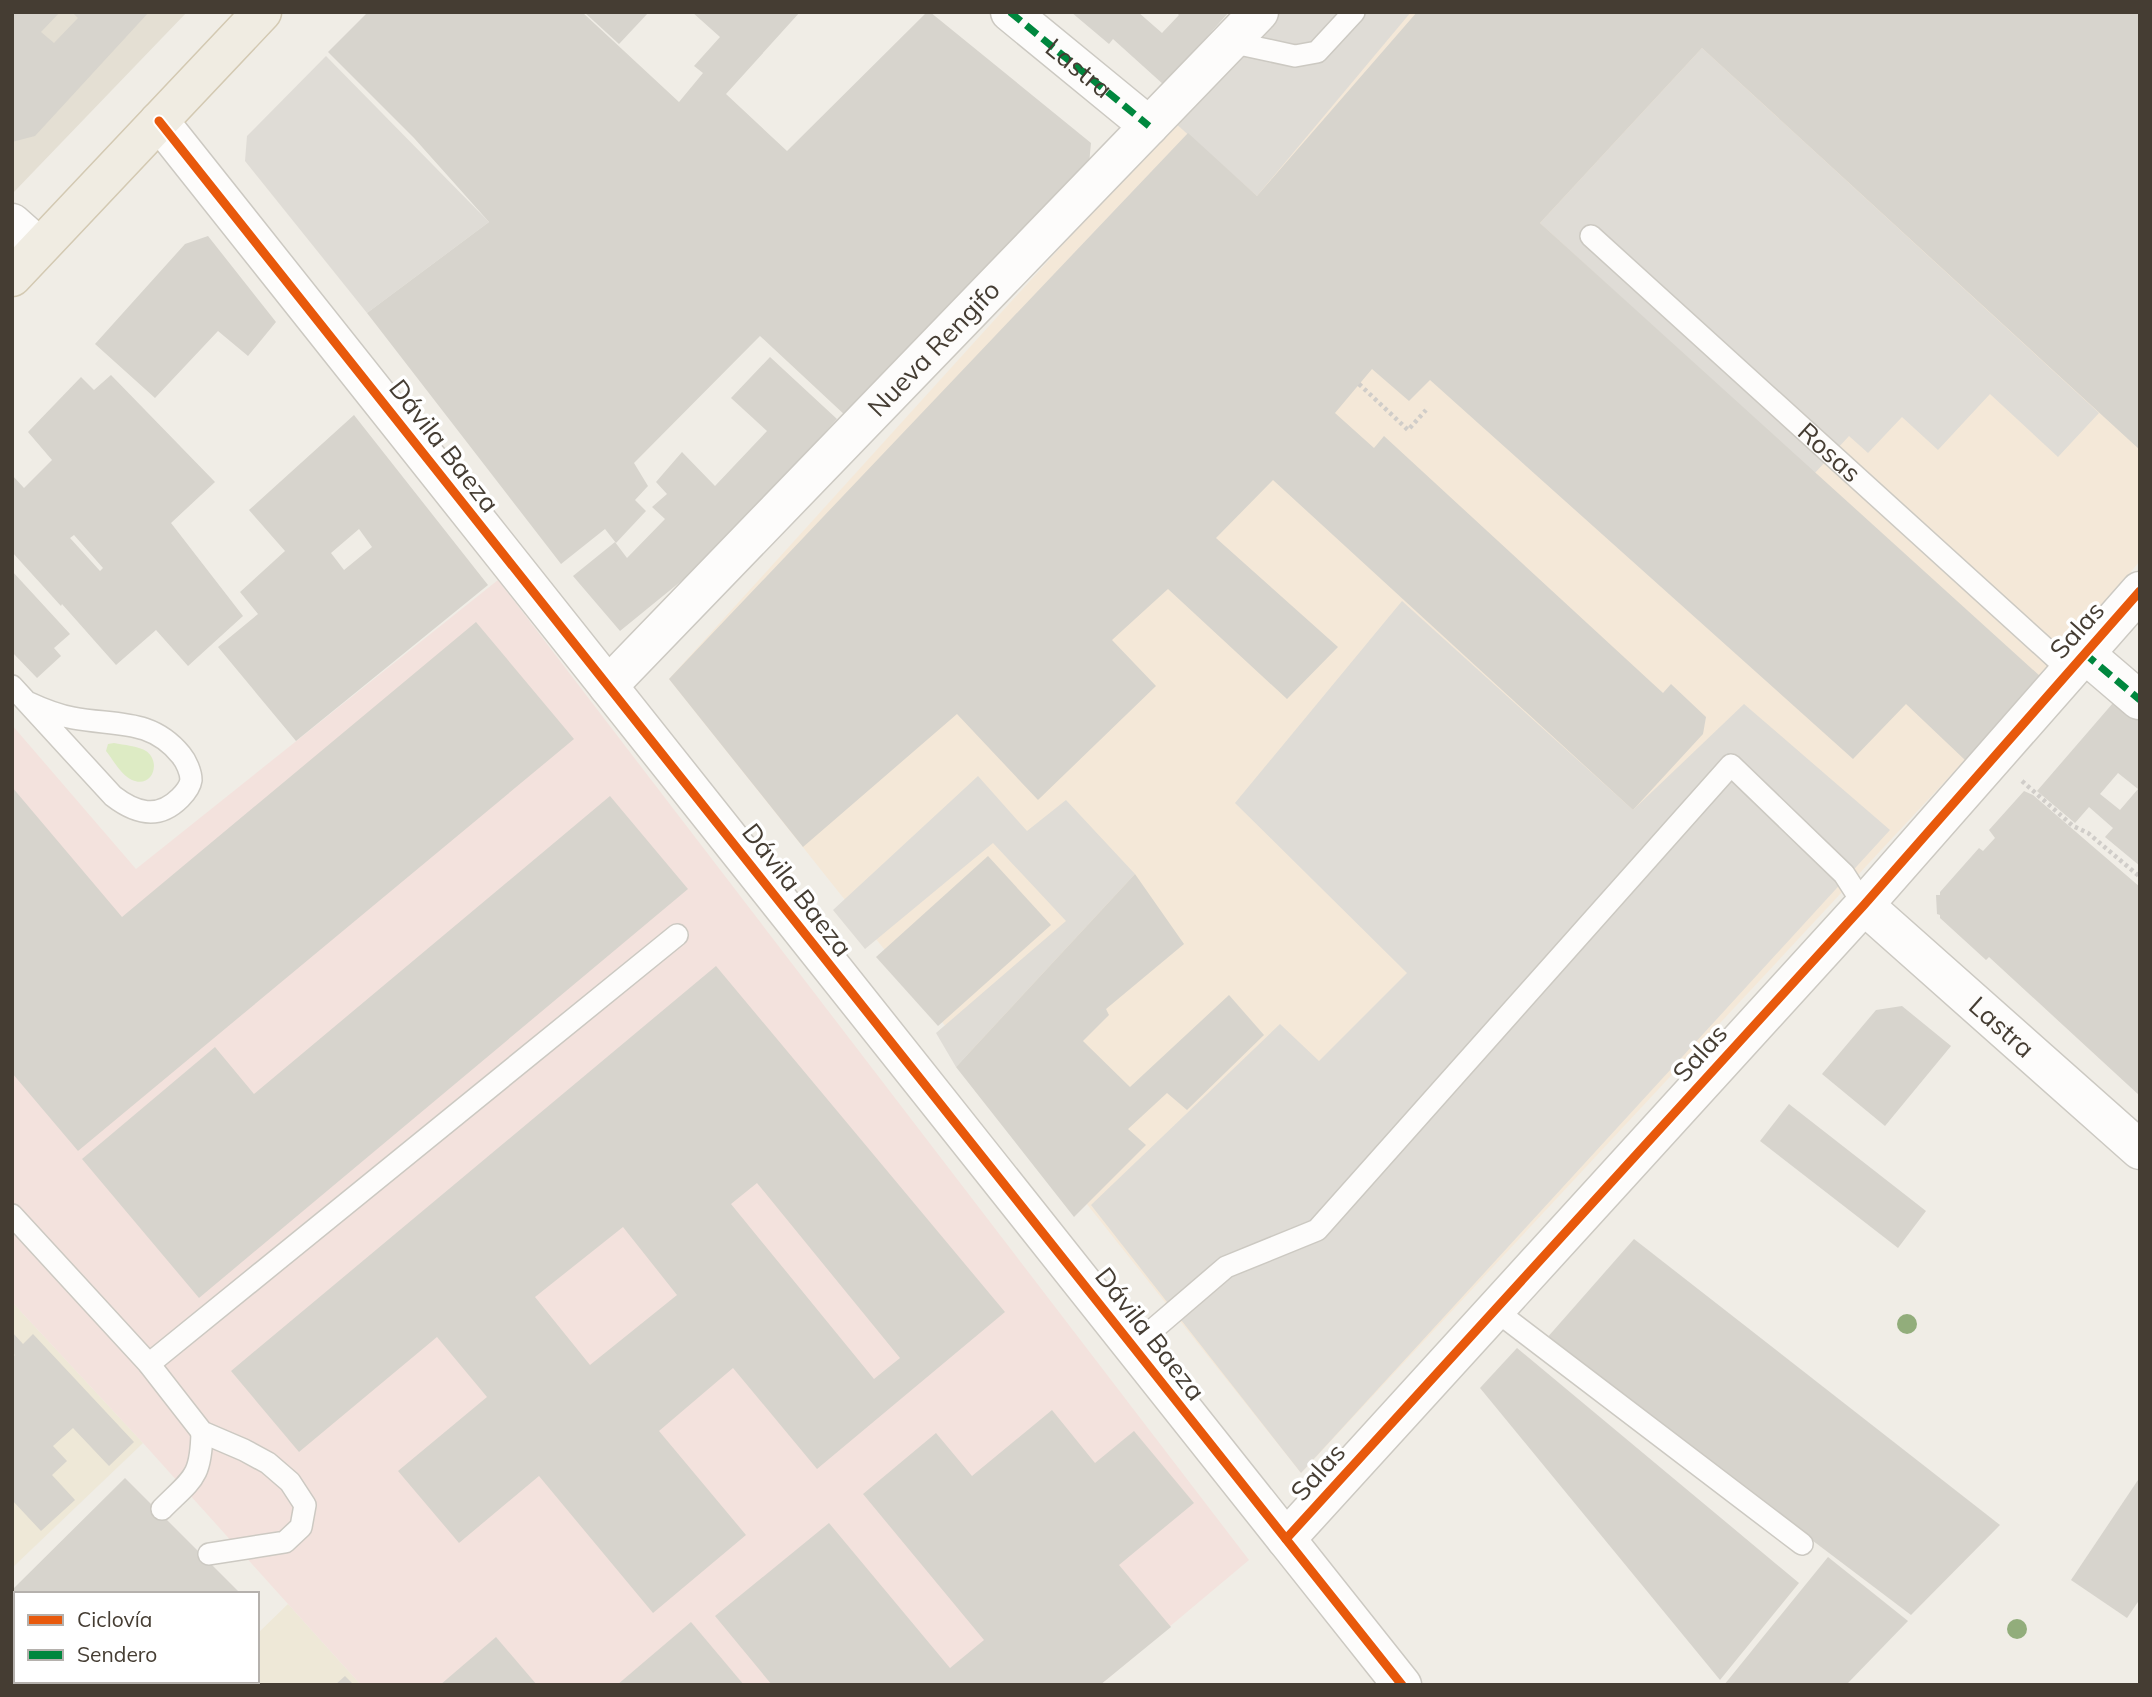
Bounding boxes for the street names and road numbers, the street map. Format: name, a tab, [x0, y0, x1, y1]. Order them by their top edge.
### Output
street label: Lastra	[1039, 31, 1119, 105]
street label: Nueva Rengifo	[860, 273, 1007, 423]
street label: Dávila Baeza	[382, 373, 507, 519]
street label: Rosas	[1791, 415, 1868, 489]
street label: Salas	[2042, 594, 2111, 665]
street label: Dávila Baeza	[735, 817, 860, 963]
street label: Lastra	[1962, 989, 2042, 1065]
street label: Salas	[1665, 1017, 1734, 1088]
street label: Dávila Baeza	[1088, 1261, 1213, 1407]
street label: Salas	[1283, 1436, 1352, 1507]

